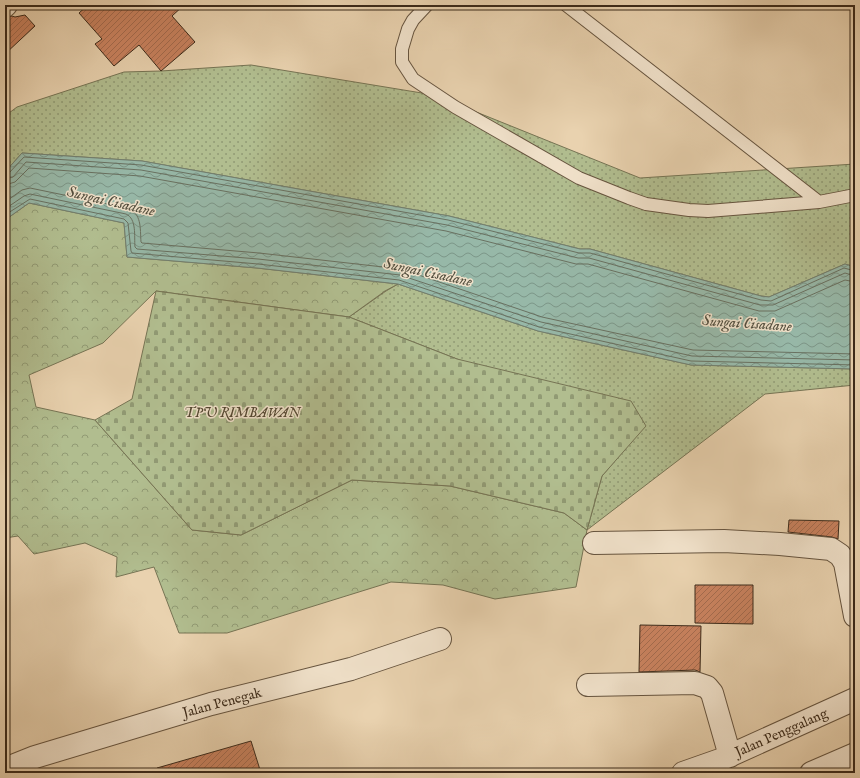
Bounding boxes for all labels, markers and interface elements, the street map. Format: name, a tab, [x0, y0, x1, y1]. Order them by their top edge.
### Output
water label: Sungai Cisadane	[65, 182, 157, 222]
water label: Sungai Cisadane	[382, 254, 474, 292]
water label: Sungai Cisadane	[701, 311, 792, 337]
park label: TPU RIMBAWAN	[184, 404, 301, 422]
street label: Jalan Penegak	[179, 684, 264, 723]
street label: Jalan Penggalang	[730, 704, 831, 762]

